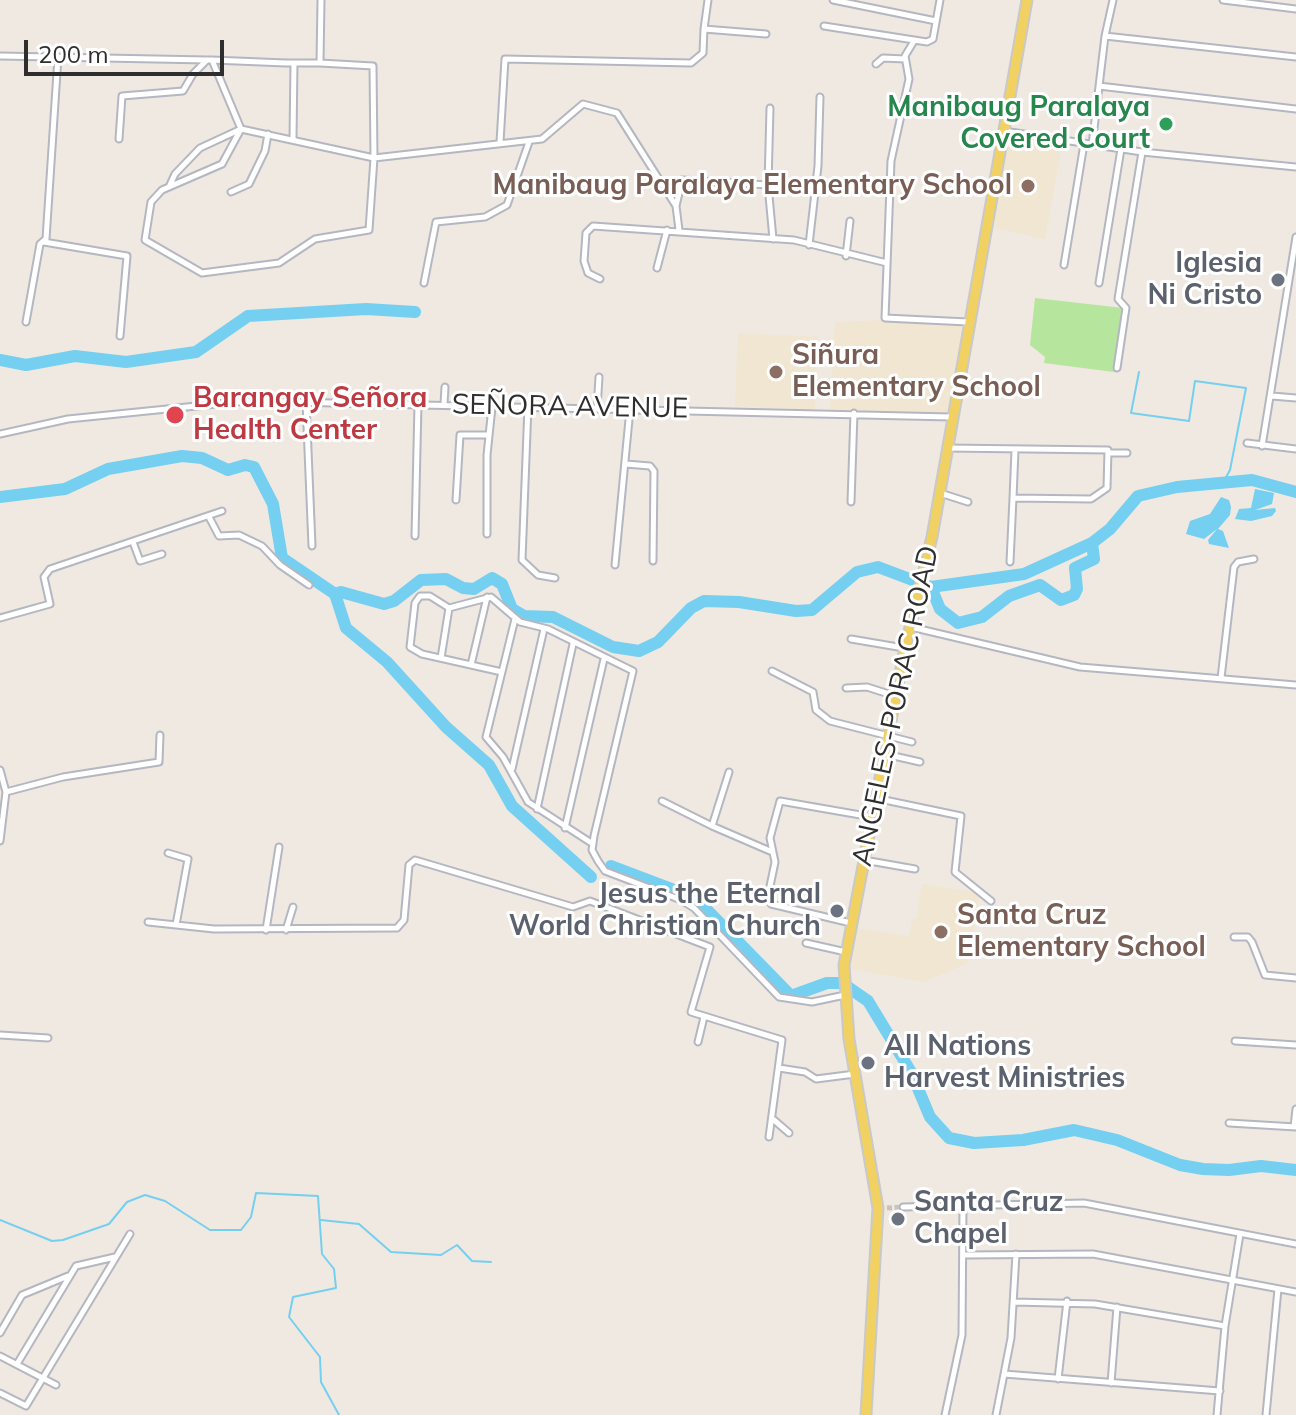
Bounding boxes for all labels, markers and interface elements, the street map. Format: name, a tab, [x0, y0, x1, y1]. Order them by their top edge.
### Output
scale bar	[28, 24, 228, 74]
text: 200 m	[38, 39, 109, 69]
place label: Manibaug Paralaya Covered Court	[887, 91, 1150, 157]
marker: Manibaug Paralaya Covered Court	[1157, 115, 1175, 133]
place label: Manibaug Paralaya Elementary School	[493, 169, 1012, 203]
marker: Manibaug Paralaya Elementary School	[1019, 177, 1037, 195]
place label: Iglesia Ni Cristo	[1147, 247, 1262, 313]
marker: Iglesia Ni Cristo	[1269, 271, 1287, 289]
place label: Siñura Elementary School	[792, 339, 1041, 405]
marker: Siñura Elementary School	[767, 363, 785, 381]
place label: Barangay Señora Health Center	[193, 382, 427, 448]
street label: SEÑORA AVENUE	[452, 388, 688, 426]
marker: Barangay Señora Health Center	[164, 404, 186, 426]
street label: ANGELES-PORAC ROAD	[846, 543, 946, 869]
place label: Jesus the Eternal World Christian Church	[509, 878, 821, 944]
place label: Santa Cruz Elementary School	[957, 899, 1206, 965]
marker: Jesus the Eternal World Christian Church	[828, 902, 846, 920]
marker: Santa Cruz Elementary School	[932, 923, 950, 941]
place label: All Nations Harvest Ministries	[884, 1030, 1125, 1096]
marker: All Nations Harvest Ministries	[859, 1054, 877, 1072]
place label: Santa Cruz Chapel	[914, 1186, 1064, 1252]
marker: Santa Cruz Chapel	[889, 1210, 907, 1228]

